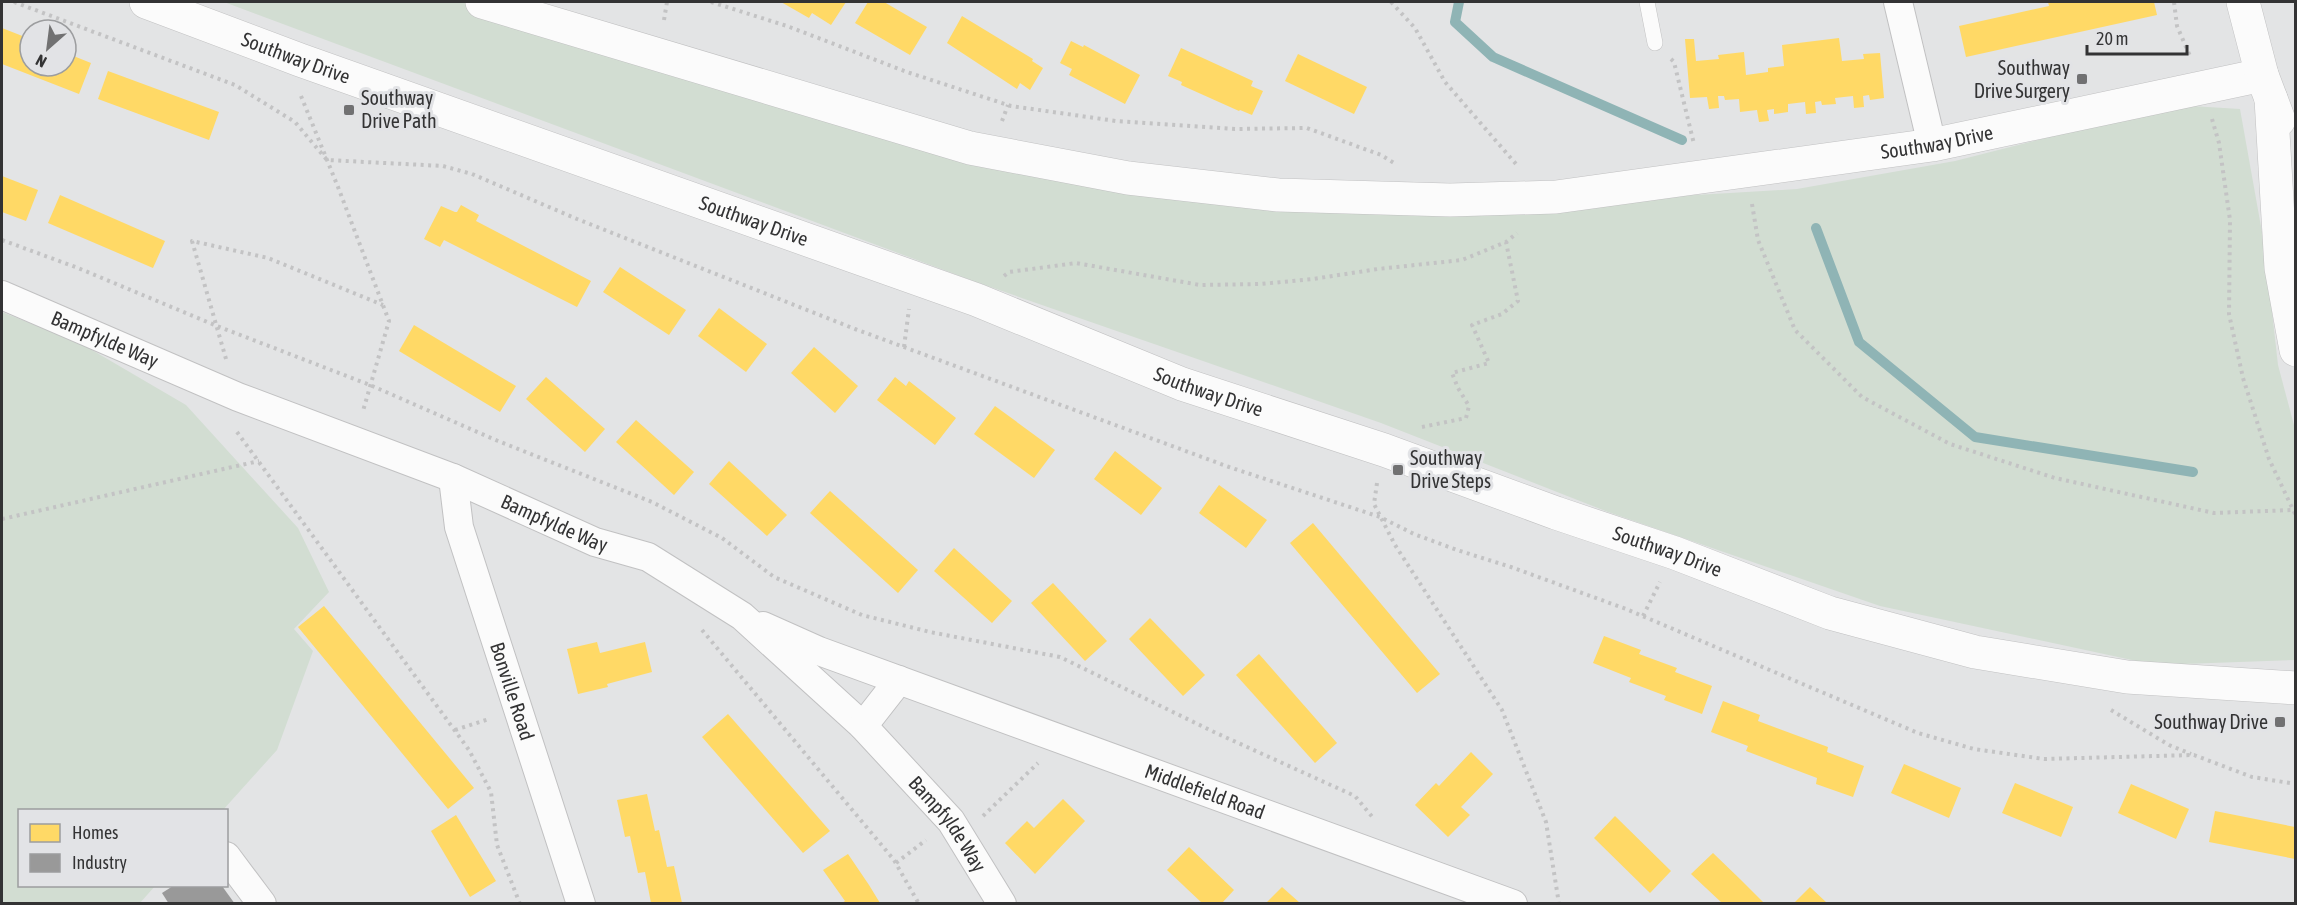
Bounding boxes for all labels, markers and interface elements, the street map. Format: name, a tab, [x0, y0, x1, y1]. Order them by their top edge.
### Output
north arrow	[18, 18, 78, 78]
scale bar	[2087, 18, 2188, 56]
street label: Southway Drive	[239, 27, 353, 88]
text: 20 m	[2096, 28, 2128, 49]
text: N	[33, 51, 49, 71]
place label: Southway Drive Surgery	[1974, 56, 2070, 102]
marker: Southway Drive Surgery	[2075, 72, 2089, 86]
place label: Southway Drive Path	[361, 86, 437, 132]
marker: Southway Drive Path	[342, 103, 356, 117]
street label: Southway Drive	[1879, 120, 1995, 163]
street label: Southway Drive	[696, 191, 811, 250]
street label: Bampfylde Way	[48, 306, 162, 372]
street label: Southway Drive	[1151, 362, 1266, 421]
place label: Southway Drive Steps	[1410, 446, 1491, 492]
marker: Southway Drive Steps	[1391, 463, 1405, 477]
street label: Bampfylde Way	[498, 489, 610, 556]
street label: Southway Drive	[1610, 521, 1725, 581]
street label: Bonville Road	[486, 639, 539, 743]
place label: Southway Drive	[2154, 710, 2268, 733]
marker: Southway Drive	[2273, 715, 2287, 729]
street label: Middlefield Road	[1142, 759, 1268, 824]
street label: Bampfylde Way	[904, 771, 991, 876]
legend	[18, 809, 228, 887]
text: Homes	[72, 822, 118, 843]
text: Industry	[72, 852, 127, 873]

